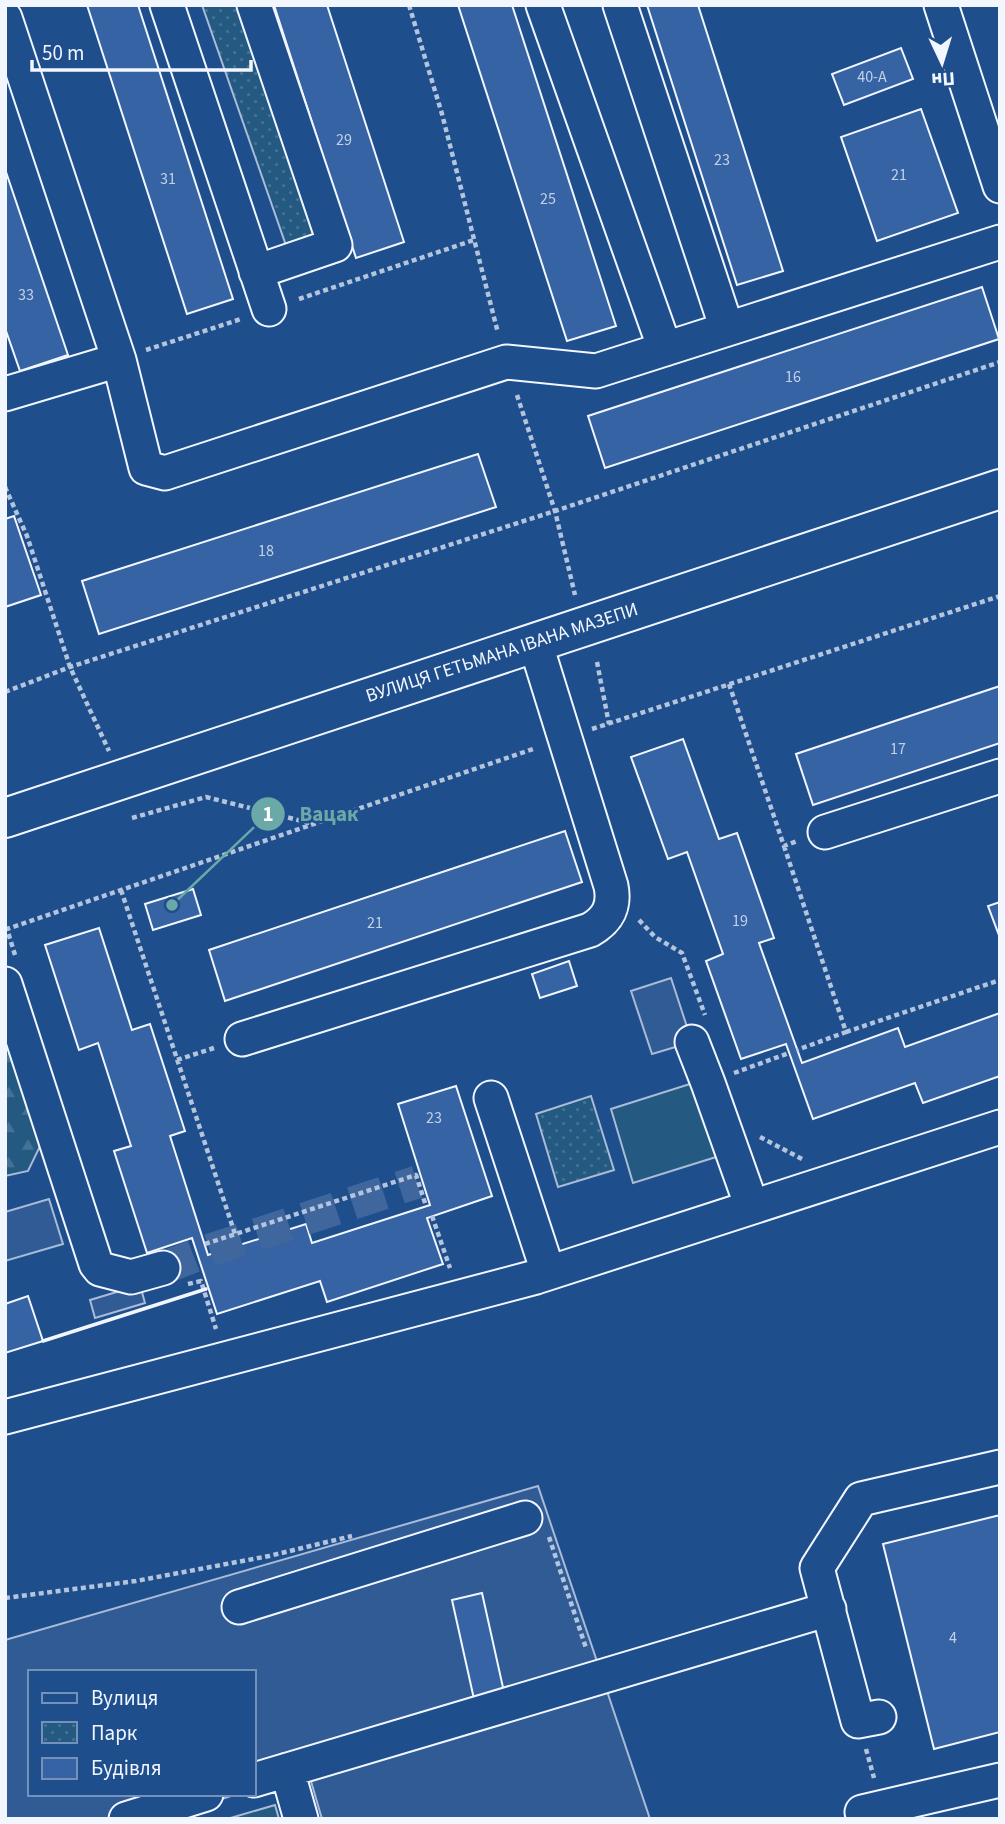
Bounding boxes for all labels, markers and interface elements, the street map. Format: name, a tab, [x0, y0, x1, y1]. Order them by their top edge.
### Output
scale bar	[32, 28, 250, 72]
north arrow	[907, 28, 977, 98]
text: 50 m	[42, 38, 84, 68]
text: Пн	[930, 64, 956, 93]
house number: 40-А	[857, 66, 887, 88]
house number: 29	[336, 129, 352, 151]
house number: 23	[714, 149, 730, 171]
house number: 21	[891, 164, 907, 186]
house number: 31	[160, 168, 176, 190]
house number: 25	[540, 188, 556, 210]
house number: 33	[18, 284, 34, 306]
house number: 16	[785, 366, 801, 388]
house number: 18	[258, 540, 274, 562]
street label: ВУЛИЦЯ ГЕТЬМАНА ІВАНА МАЗЕПИ	[362, 596, 642, 710]
house number: 17	[890, 738, 906, 760]
callout: Вацак	[251, 793, 373, 835]
text: 1	[262, 799, 274, 829]
text: Вацак	[299, 799, 359, 829]
house number: 19	[732, 910, 748, 932]
house number: 21	[367, 912, 383, 934]
house number: 23	[426, 1107, 442, 1129]
house number: 4	[949, 1627, 957, 1649]
legend	[28, 1670, 256, 1796]
text: Вулиця	[91, 1683, 158, 1713]
text: Парк	[91, 1718, 138, 1748]
text: Будівля	[91, 1753, 162, 1783]

